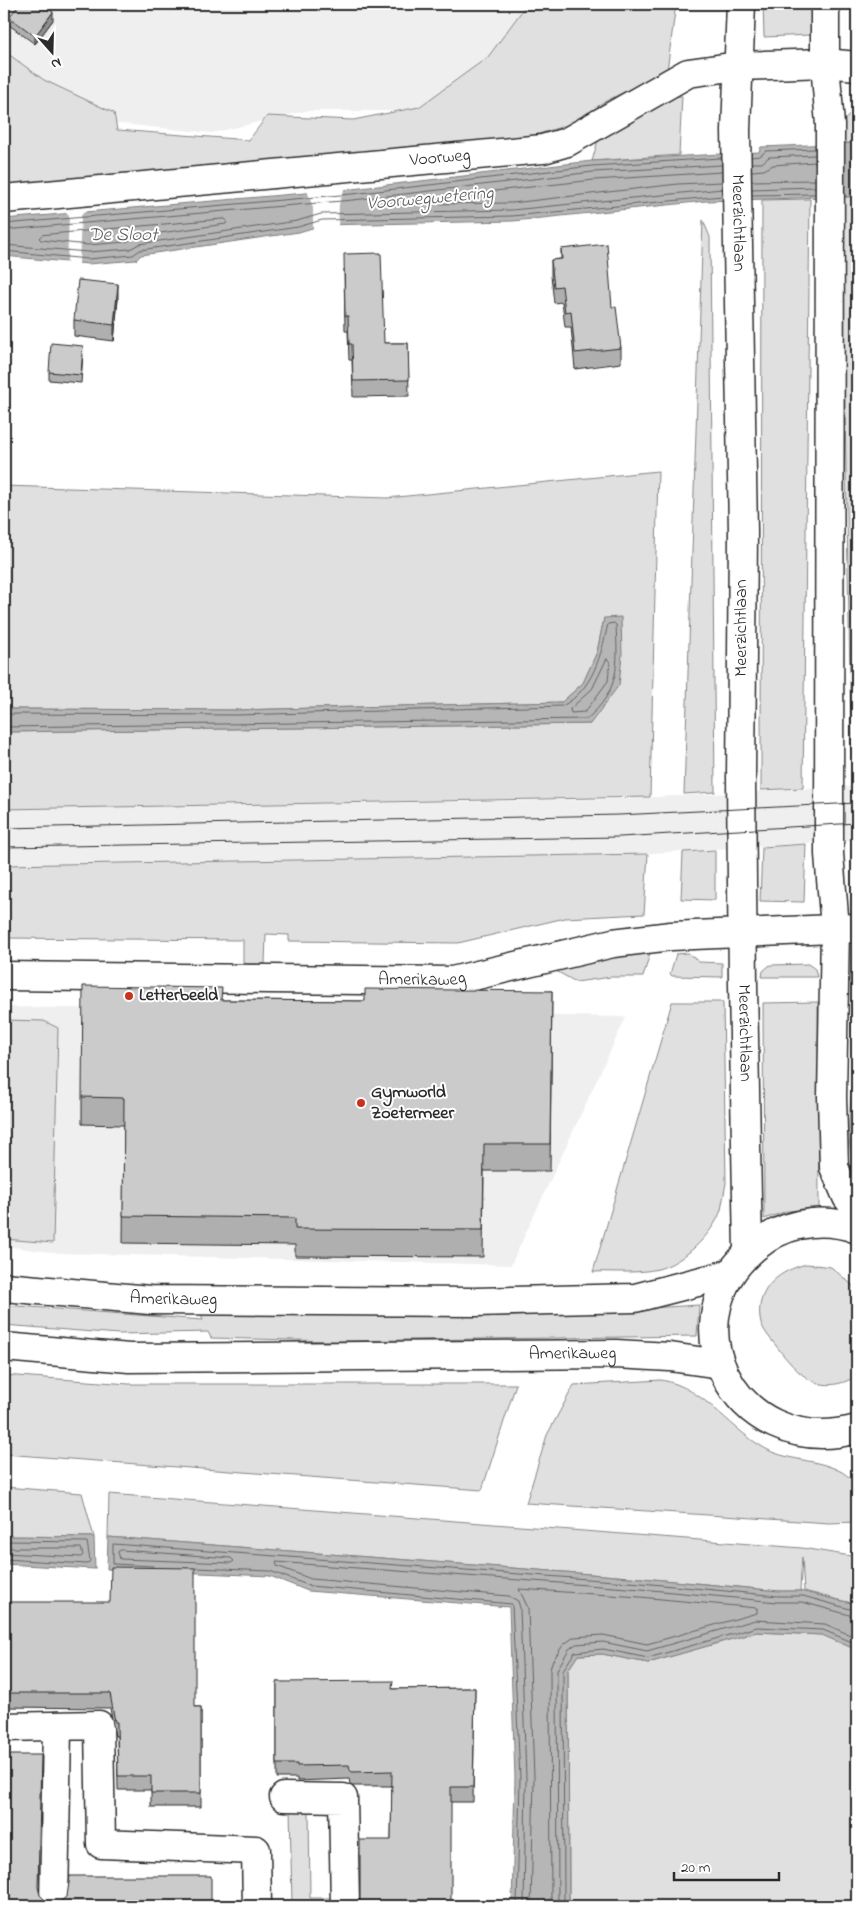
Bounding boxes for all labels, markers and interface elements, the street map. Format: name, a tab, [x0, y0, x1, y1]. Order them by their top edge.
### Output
north arrow	[28, 28, 78, 78]
text: N	[48, 51, 64, 74]
street label: Voorweg	[408, 143, 472, 174]
street label: Meerzichtlaan	[724, 174, 751, 272]
water label: Voorwegwetering	[365, 180, 495, 219]
water label: De Sloot	[89, 222, 159, 249]
street label: Meerzichtlaan	[729, 579, 755, 677]
street label: Amerikaweg	[378, 965, 469, 994]
place label: Letterbeeld	[139, 983, 219, 1009]
street label: Meerzichtlaan	[730, 984, 758, 1082]
marker: Letterbeeld	[123, 990, 135, 1002]
place label: Gymworld Zoetermeer	[371, 1080, 454, 1127]
marker: Gymworld Zoetermeer	[355, 1097, 367, 1109]
street label: Amerikaweg	[129, 1285, 217, 1314]
street label: Amerikaweg	[529, 1341, 616, 1368]
scale bar	[674, 1850, 778, 1882]
text: 20 m	[681, 1857, 711, 1879]

